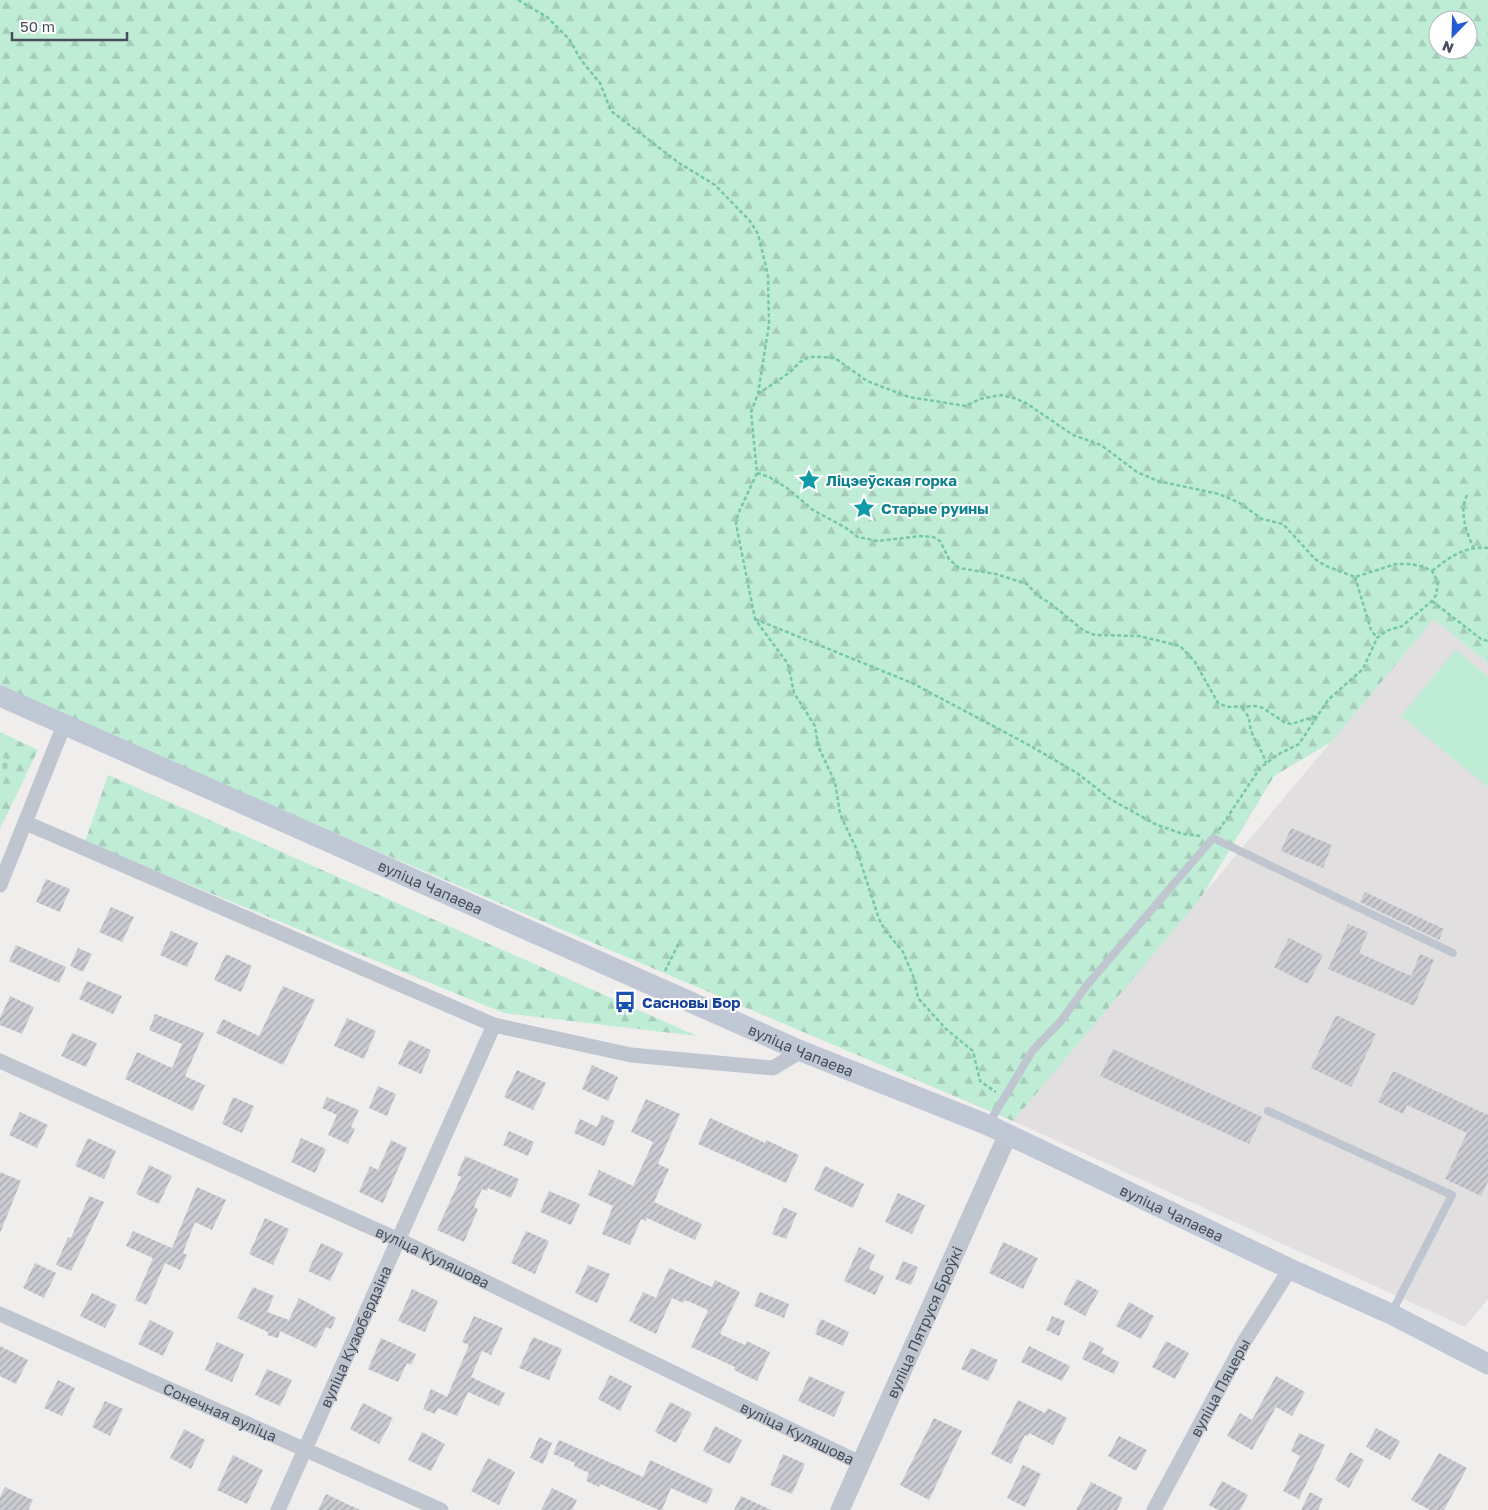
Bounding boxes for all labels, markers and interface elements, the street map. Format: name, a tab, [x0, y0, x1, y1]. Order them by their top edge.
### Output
scale bar	[12, 10, 128, 42]
north arrow	[1428, 10, 1478, 60]
text: 50 m	[20, 17, 55, 35]
text: N	[1440, 38, 1456, 57]
place icon: Ліцэеўская горка	[796, 467, 822, 493]
place label: Ліцэеўская горка	[826, 471, 957, 489]
place icon: Старые руины	[851, 495, 877, 521]
place label: Старые руины	[881, 499, 989, 517]
street label: вуліца Чапаева	[376, 856, 486, 918]
bus stop icon: Сасновы Бор	[612, 989, 638, 1015]
place label: Сасновы Бор	[642, 993, 740, 1011]
street label: вуліца Чапаева	[746, 1020, 856, 1080]
street label: вуліца Чапаева	[1117, 1180, 1227, 1245]
street label: вуліца Куляшова	[373, 1222, 493, 1292]
street label: вуліца Пятруся Броўкі	[882, 1243, 966, 1401]
street label: вуліца Кузюбердзіна	[316, 1263, 395, 1410]
street label: вуліца Пяцеры	[1186, 1335, 1253, 1440]
street label: Сонечная вуліца	[161, 1379, 280, 1445]
street label: вуліца Куляшова	[738, 1398, 857, 1468]

